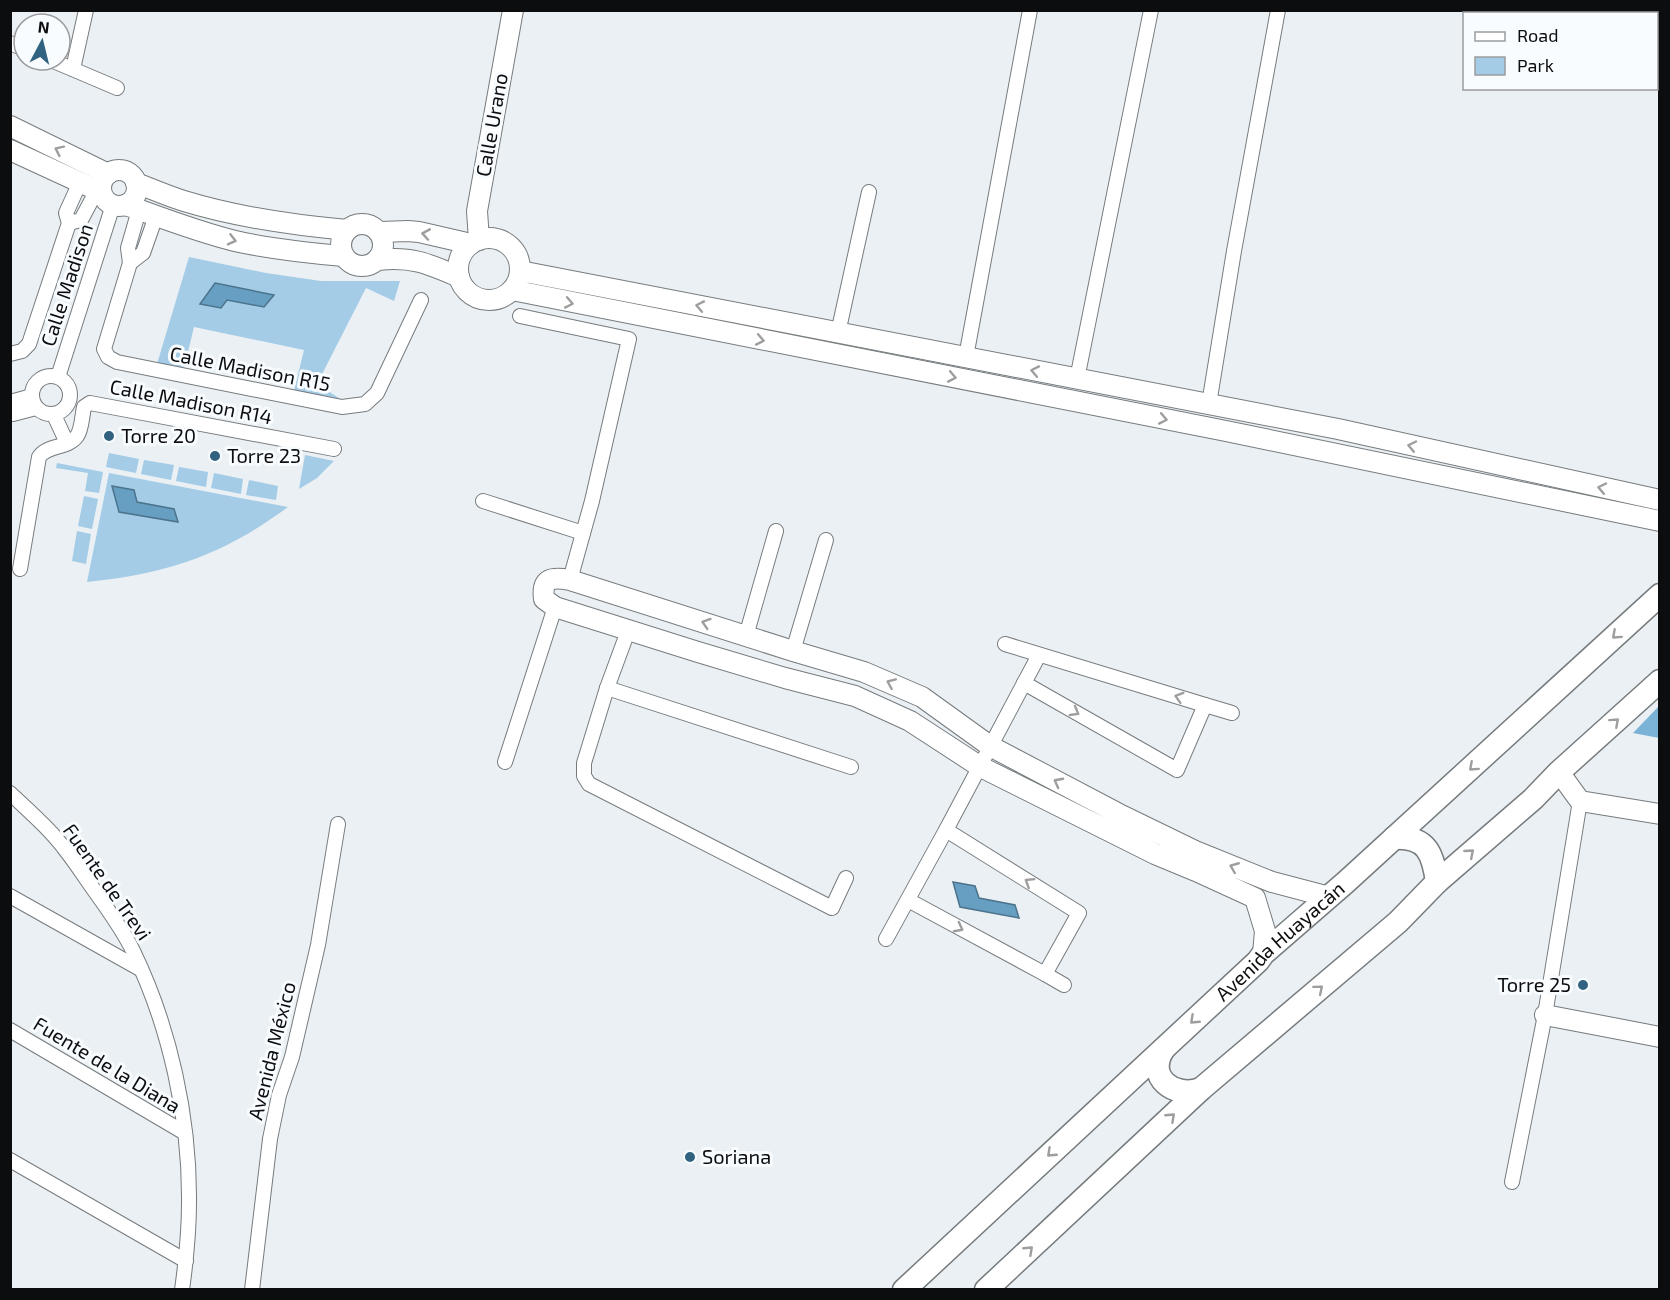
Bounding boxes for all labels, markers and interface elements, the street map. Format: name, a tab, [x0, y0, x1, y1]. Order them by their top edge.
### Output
north arrow	[12, 12, 72, 72]
legend	[1463, 12, 1658, 90]
text: N	[37, 16, 51, 37]
text: Road	[1517, 24, 1558, 46]
text: Park	[1517, 54, 1554, 76]
street label: Calle Urano	[470, 71, 512, 178]
one-way arrow	[55, 146, 66, 157]
street label: Calle Madison	[35, 220, 97, 349]
one-way arrow	[421, 228, 430, 240]
one-way arrow	[227, 232, 237, 245]
one-way arrow	[563, 296, 573, 309]
one-way arrow	[695, 300, 705, 313]
one-way arrow	[755, 333, 765, 346]
street label: Calle Madison R15	[168, 341, 333, 395]
one-way arrow	[1031, 365, 1041, 378]
one-way arrow	[946, 370, 956, 383]
street label: Calle Madison R14	[108, 374, 274, 429]
one-way arrow	[1158, 412, 1168, 425]
place label: Torre 20	[121, 423, 196, 447]
marker: Torre 20	[102, 429, 116, 443]
one-way arrow	[1407, 440, 1417, 453]
place label: Torre 23	[227, 443, 301, 467]
marker: Torre 23	[208, 449, 222, 463]
one-way arrow	[1598, 482, 1608, 495]
one-way arrow	[701, 618, 712, 630]
one-way arrow	[1613, 628, 1623, 639]
one-way arrow	[886, 679, 897, 691]
one-way arrow	[1174, 692, 1185, 704]
one-way arrow	[1069, 705, 1079, 716]
one-way arrow	[1608, 718, 1619, 729]
one-way arrow	[1469, 759, 1480, 770]
one-way arrow	[1054, 778, 1065, 789]
street label: Fuente de Trevi	[59, 818, 157, 944]
one-way arrow	[1464, 849, 1474, 860]
one-way arrow	[1229, 862, 1240, 874]
street label: Avenida Huayacán	[1210, 876, 1349, 1005]
one-way arrow	[1025, 879, 1036, 890]
one-way arrow	[953, 921, 964, 932]
place label: Torre 25	[1497, 972, 1571, 996]
marker: Torre 25	[1576, 978, 1590, 992]
street label: Avenida México	[242, 979, 300, 1122]
one-way arrow	[1312, 985, 1323, 996]
street label: Fuente de la Diana	[30, 1011, 185, 1117]
one-way arrow	[1190, 1013, 1201, 1024]
one-way arrow	[1164, 1113, 1175, 1124]
place label: Soriana	[702, 1144, 771, 1168]
one-way arrow	[1048, 1146, 1058, 1157]
marker: Soriana	[683, 1150, 697, 1164]
one-way arrow	[1021, 1246, 1032, 1257]

